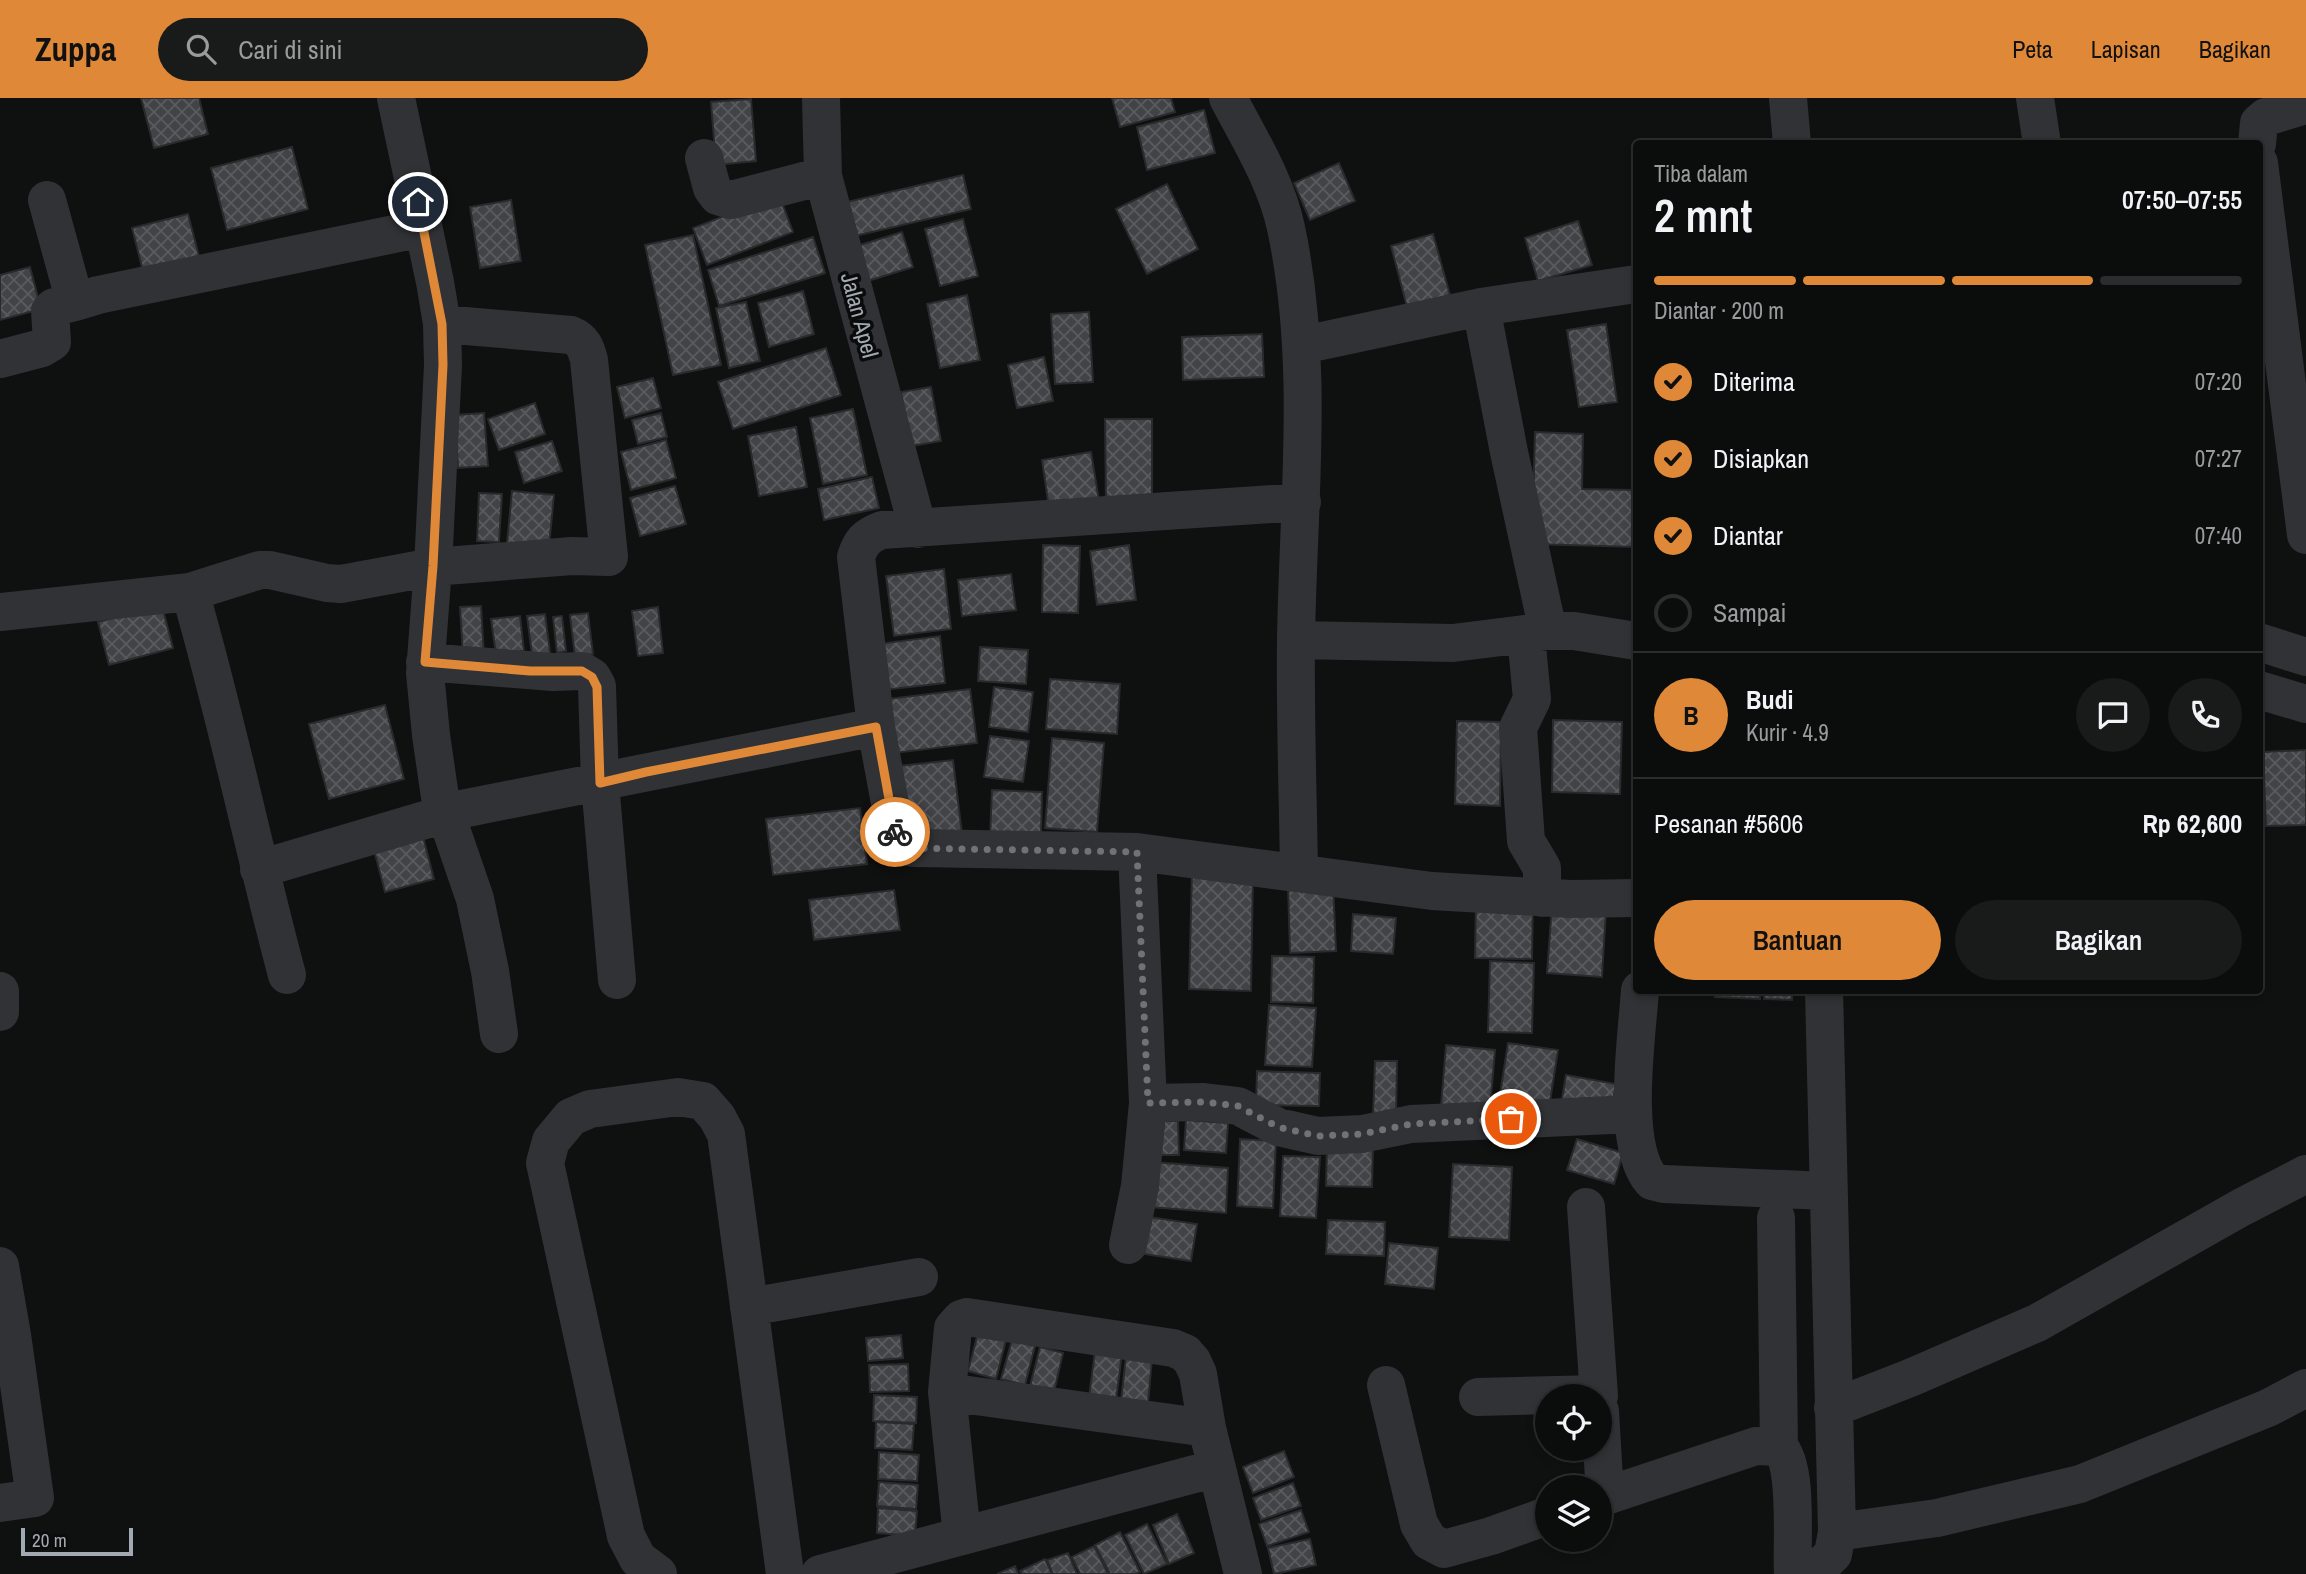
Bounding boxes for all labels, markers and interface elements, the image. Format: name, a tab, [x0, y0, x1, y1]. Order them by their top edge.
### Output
search box	[158, 18, 648, 81]
text: Zuppa	[35, 27, 116, 71]
icon: search	[182, 30, 220, 68]
text: Cari di sini	[238, 32, 342, 67]
text: Peta	[2012, 33, 2053, 65]
text: Lapisan	[2091, 33, 2161, 65]
text: Bagikan	[2199, 33, 2271, 65]
text: Tiba dalam	[1654, 158, 1748, 189]
pin	[388, 172, 448, 232]
text: 07:50–07:55	[2122, 182, 2242, 217]
icon: home	[399, 183, 437, 221]
text: 2 mnt	[1654, 184, 1753, 246]
street label: Jalan Apel	[834, 269, 886, 361]
text: Diantar · 200 m	[1654, 295, 1784, 326]
icon: check	[1654, 363, 1692, 401]
text: Diterima	[1713, 364, 1795, 399]
text: 07:20	[2195, 366, 2242, 397]
icon: check	[1654, 440, 1692, 478]
text: Disiapkan	[1713, 441, 1809, 476]
text: 07:27	[2195, 443, 2242, 474]
icon: check	[1654, 517, 1692, 555]
text: Diantar	[1713, 518, 1783, 553]
text: 07:40	[2195, 520, 2242, 551]
text: Sampai	[1713, 595, 1786, 630]
button: chat	[2076, 678, 2150, 752]
button: phone	[2168, 678, 2242, 752]
text: Budi	[1746, 682, 1793, 717]
text: B	[1683, 698, 1699, 733]
text: Kurir · 4.9	[1746, 717, 1829, 748]
courier	[860, 797, 930, 867]
text: Pesanan #5606	[1654, 806, 1803, 841]
text: Rp 62,600	[2142, 806, 2242, 841]
icon: bike	[876, 813, 914, 851]
button: Bantuan	[1654, 900, 1941, 980]
button: Bagikan	[1955, 900, 2242, 980]
pin	[1481, 1089, 1541, 1149]
icon: bag	[1492, 1100, 1530, 1138]
map controls	[1535, 1384, 1612, 1552]
button: locate	[1535, 1384, 1612, 1461]
button: layers	[1535, 1475, 1612, 1552]
scale bar	[21, 1525, 133, 1557]
text: 20 m	[32, 1527, 67, 1553]

